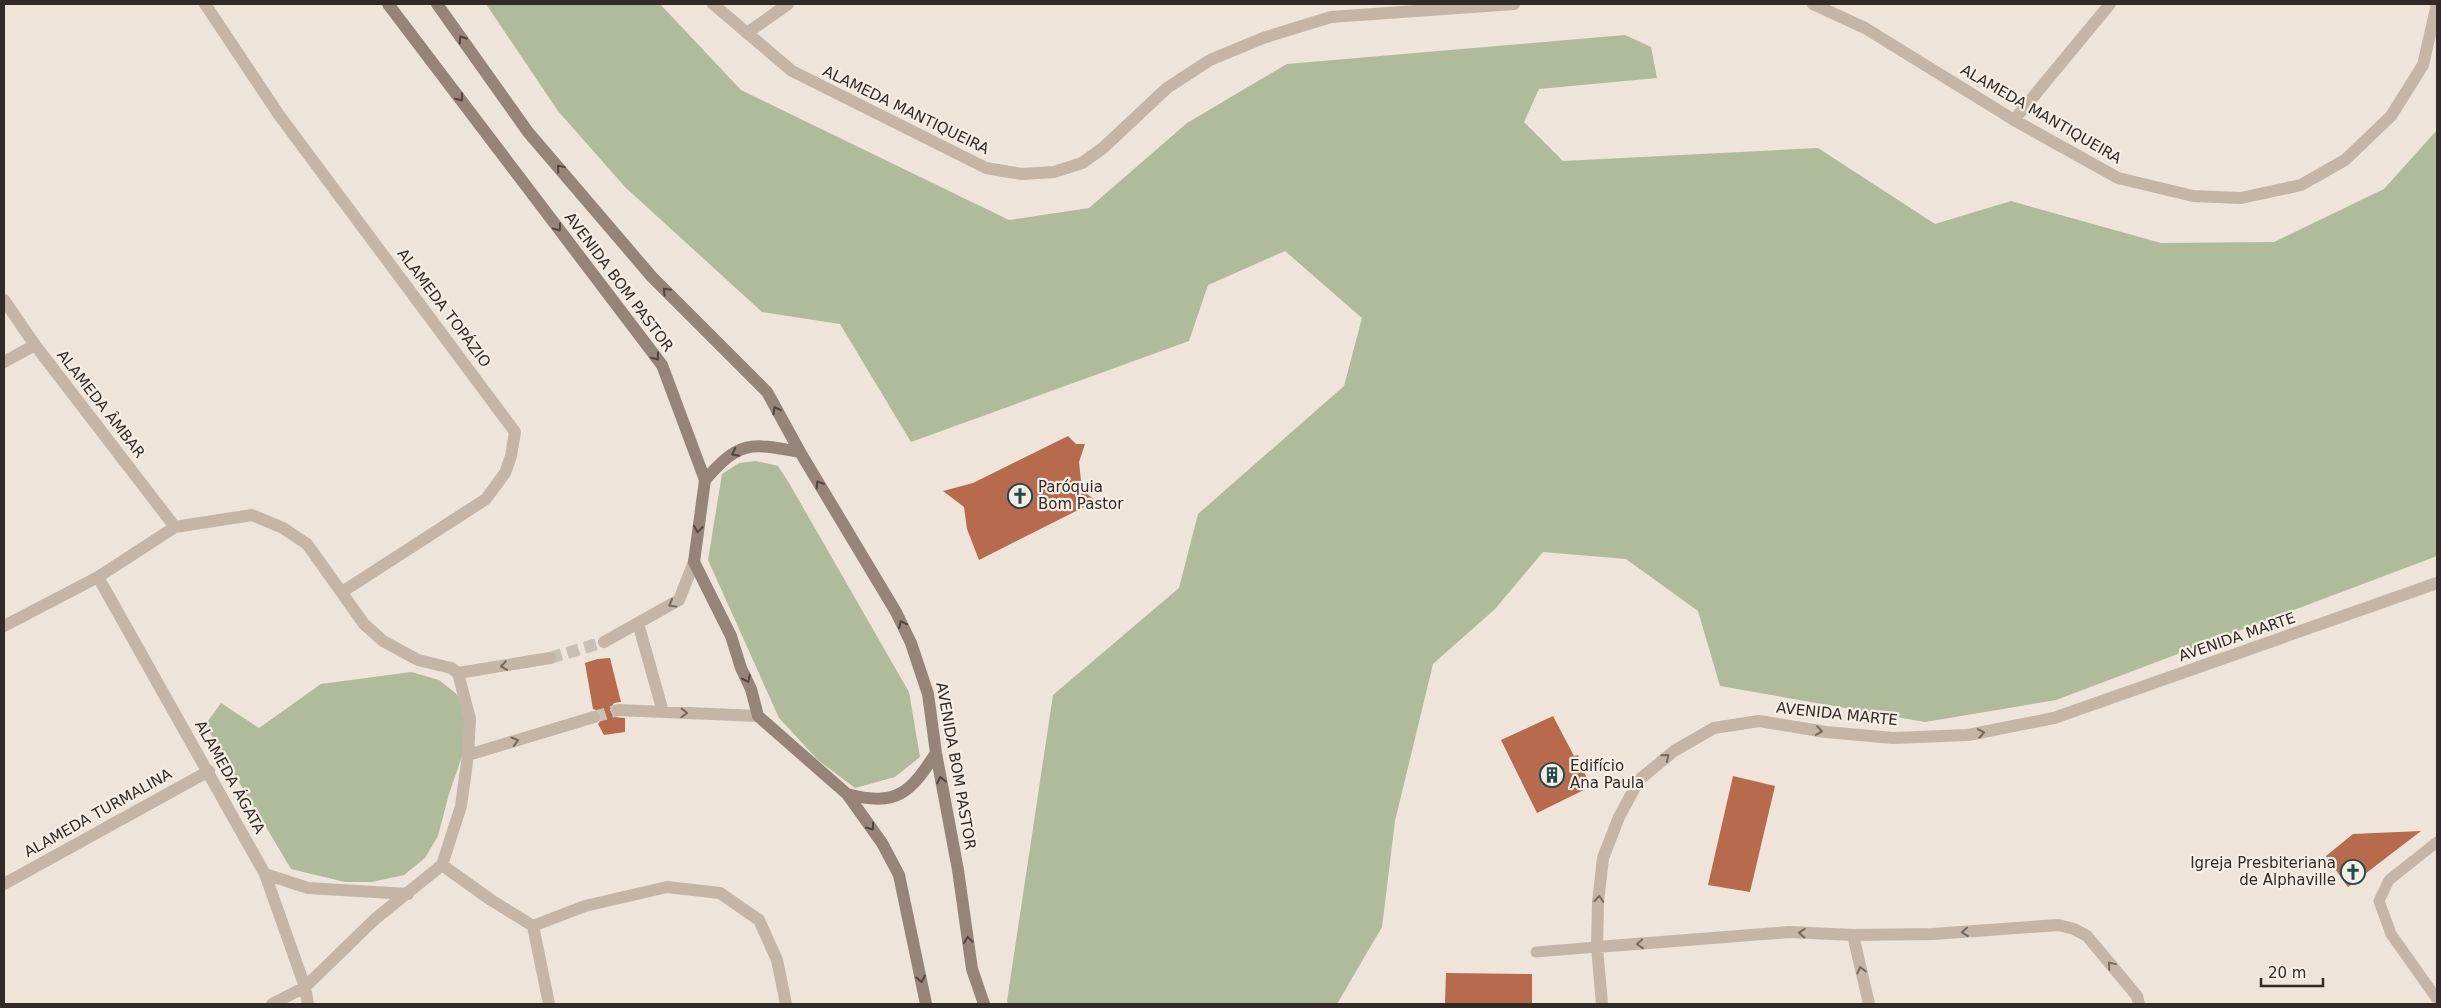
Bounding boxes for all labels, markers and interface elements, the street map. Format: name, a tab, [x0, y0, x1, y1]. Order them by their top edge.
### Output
one-way arrow	[459, 35, 468, 44]
street label: ALAMEDA MANTIQUEIRA	[1957, 61, 2125, 168]
street label: ALAMEDA MANTIQUEIRA	[820, 62, 993, 158]
one-way arrow	[454, 92, 462, 101]
one-way arrow	[556, 165, 565, 174]
street label: AVENIDA BOM PASTOR	[561, 209, 677, 355]
one-way arrow	[552, 222, 561, 232]
street label: ALAMEDA TOPÁZIO	[394, 245, 495, 371]
one-way arrow	[663, 288, 672, 297]
street label: ALAMEDA ÂMBAR	[53, 346, 150, 462]
one-way arrow	[650, 351, 659, 361]
one-way arrow	[772, 406, 782, 415]
one-way arrow	[732, 446, 741, 456]
place label: Paróquia Bom Pastor	[1038, 478, 1124, 513]
one-way arrow	[815, 480, 825, 489]
church icon: Paróquia Bom Pastor	[1007, 483, 1033, 509]
one-way arrow	[694, 524, 704, 533]
one-way arrow	[668, 598, 677, 608]
street label: AVENIDA MARTE	[2176, 609, 2298, 665]
one-way arrow	[898, 620, 908, 629]
one-way arrow	[500, 660, 508, 671]
one-way arrow	[741, 674, 751, 683]
street label: AVENIDA BOM PASTOR	[932, 681, 980, 851]
street label: AVENIDA MARTE	[1775, 699, 1899, 729]
one-way arrow	[680, 708, 688, 718]
street label: ALAMEDA ÁGATA	[191, 717, 270, 838]
one-way arrow	[1815, 725, 1823, 736]
one-way arrow	[1976, 728, 1985, 738]
one-way arrow	[510, 736, 518, 746]
one-way arrow	[1661, 754, 1670, 763]
place label: Edifício Ana Paula	[1570, 757, 1644, 792]
building icon: Edifício Ana Paula	[1539, 762, 1565, 788]
street label: ALAMEDA TURMALINA	[21, 765, 176, 861]
one-way arrow	[936, 776, 947, 785]
one-way arrow	[865, 821, 874, 831]
place label: Igreja Presbiteriana de Alphaville	[2190, 854, 2336, 889]
church icon: Igreja Presbiteriana de Alphaville	[2340, 859, 2366, 885]
one-way arrow	[1593, 894, 1604, 902]
one-way arrow	[1961, 926, 1969, 937]
one-way arrow	[1798, 927, 1806, 938]
one-way arrow	[963, 936, 974, 944]
one-way arrow	[1636, 938, 1644, 949]
scale bar	[2261, 956, 2324, 988]
one-way arrow	[2108, 962, 2117, 971]
text: 20 m	[2268, 964, 2306, 982]
one-way arrow	[1856, 965, 1867, 974]
one-way arrow	[915, 975, 926, 984]

